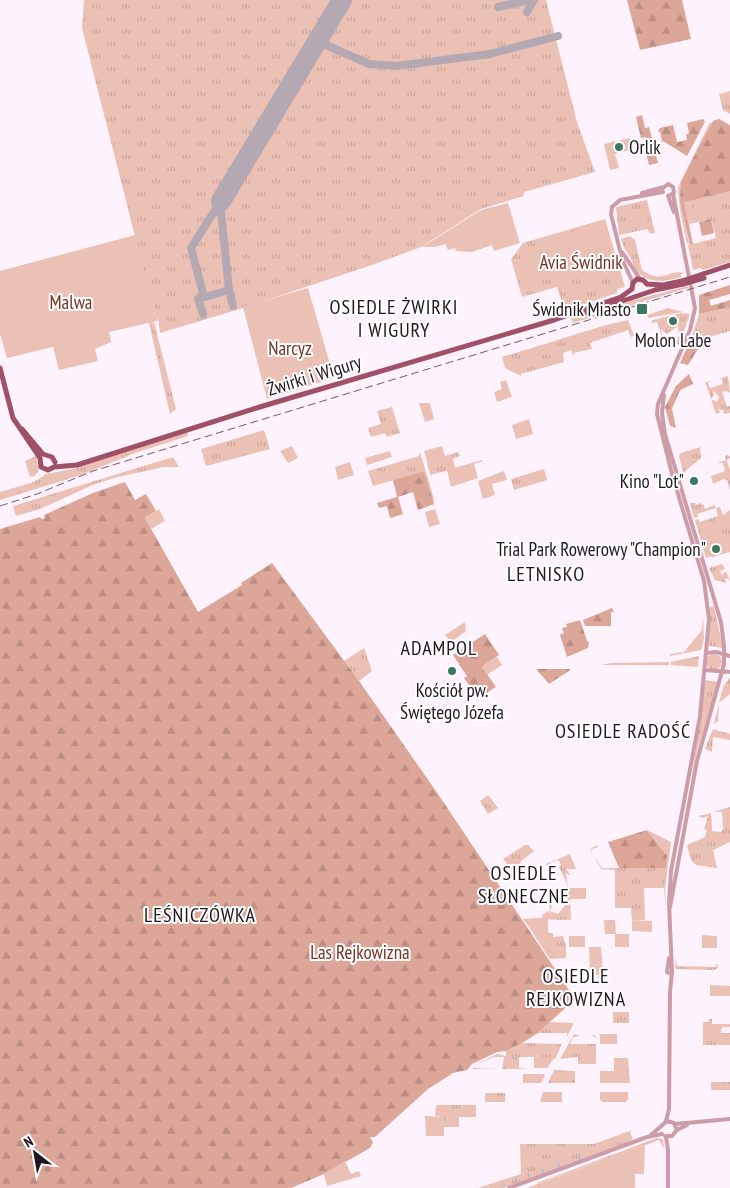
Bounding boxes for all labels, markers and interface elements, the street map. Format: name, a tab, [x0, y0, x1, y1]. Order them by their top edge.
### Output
place label: Orlik	[629, 135, 661, 159]
marker: Orlik	[613, 141, 625, 153]
park label: Avia Świdnik	[539, 250, 623, 274]
park label: Malwa	[50, 290, 92, 314]
district label: OSIEDLE ŻWIRKI I WIGURY	[330, 294, 458, 343]
place label: Świdnik Miasto	[532, 297, 631, 321]
marker: Świdnik Miasto	[635, 302, 649, 316]
marker: Molon Labe	[667, 315, 679, 327]
place label: Molon Labe	[635, 328, 711, 352]
park label: Narcyz	[268, 336, 312, 360]
street label: Żwirki i Wigury	[264, 349, 365, 401]
place label: Kino "Lot"	[620, 469, 684, 493]
marker: Kino "Lot"	[688, 475, 700, 487]
place label: Trial Park Rowerowy "Champion"	[496, 537, 706, 561]
marker: Trial Park Rowerowy "Champion"	[710, 543, 722, 555]
district label: LETNISKO	[507, 561, 585, 587]
district label: ADAMPOL	[401, 635, 477, 661]
marker: Kościół pw. Świętego Józefa	[446, 665, 458, 677]
place label: Kościół pw. Świętego Józefa	[400, 678, 504, 724]
district label: OSIEDLE RADOŚĆ	[555, 718, 691, 744]
district label: OSIEDLE SŁONECZNE	[478, 860, 570, 909]
district label: LEŚNICZÓWKA	[144, 902, 256, 928]
park label: Las Rejkowizna	[310, 940, 410, 964]
district label: OSIEDLE REJKOWIZNA	[526, 963, 626, 1012]
north arrow	[10, 1128, 60, 1178]
text: N	[20, 1132, 36, 1152]

